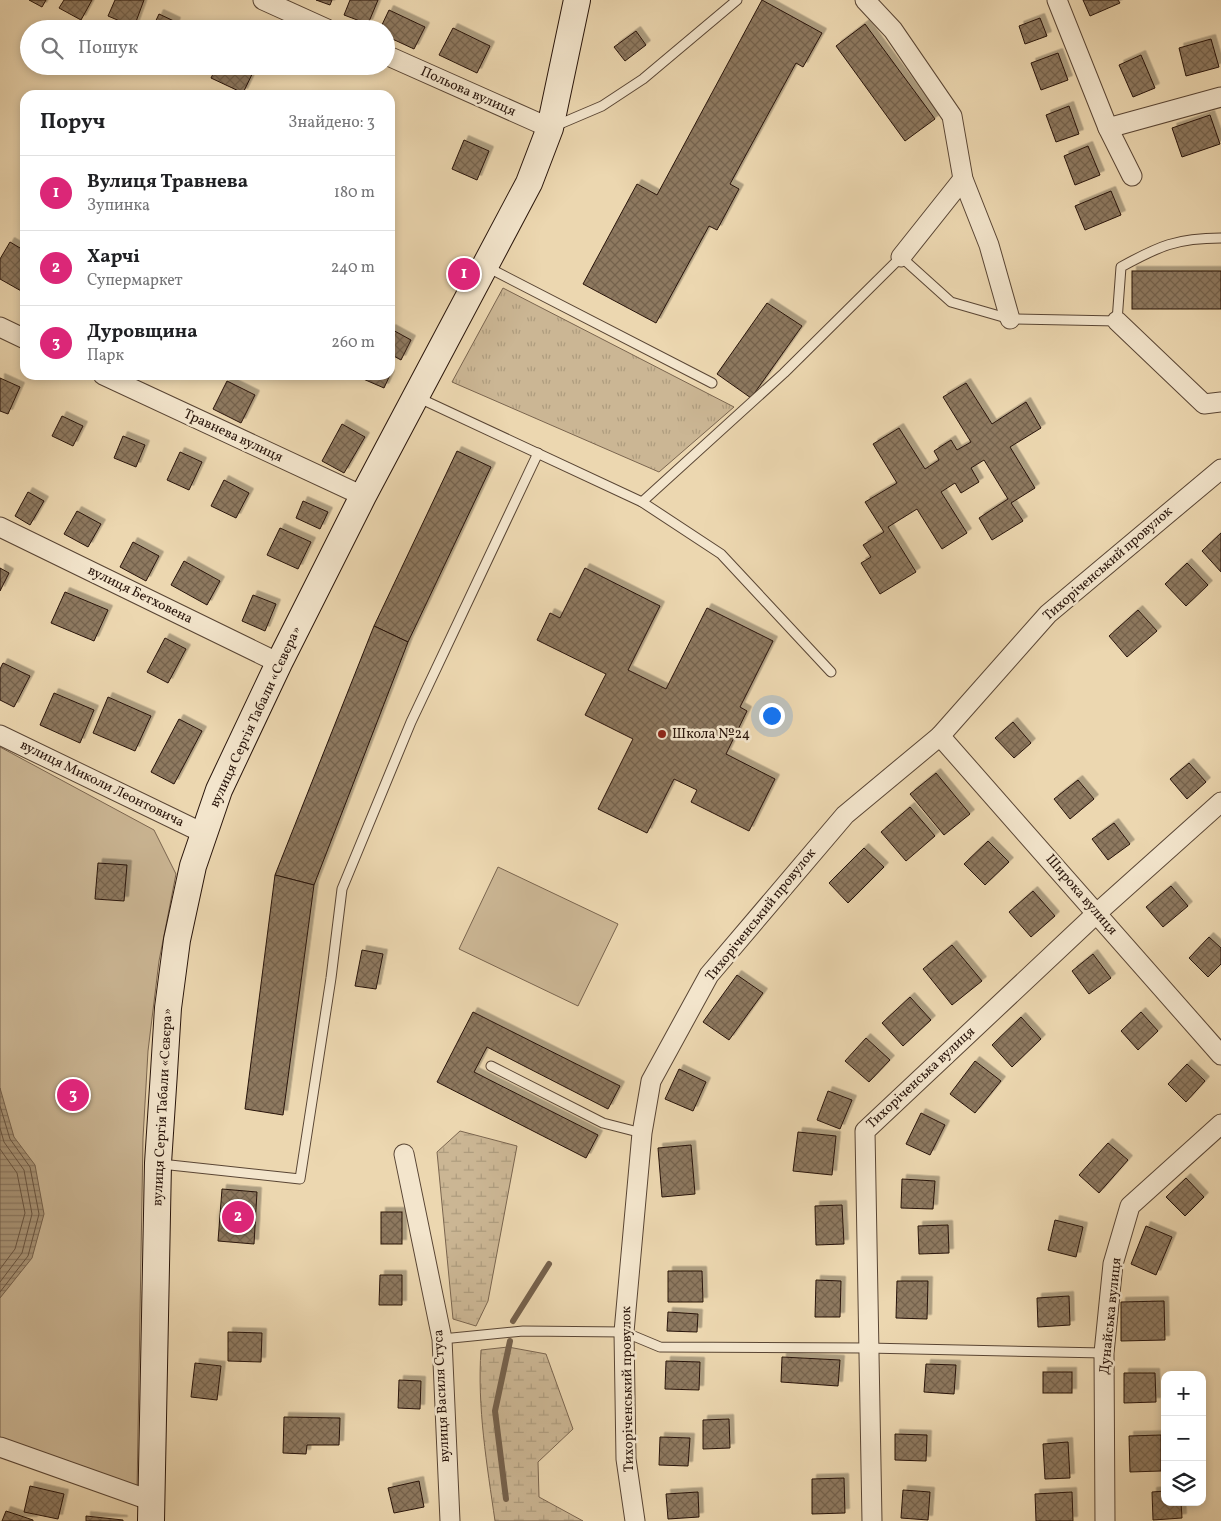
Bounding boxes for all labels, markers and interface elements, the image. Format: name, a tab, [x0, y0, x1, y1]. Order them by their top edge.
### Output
search box	[20, 20, 395, 75]
icon: search	[38, 34, 66, 62]
text: Пошук	[78, 35, 138, 61]
street label: Польова вулиця	[417, 62, 519, 122]
text: Поруч	[40, 108, 105, 137]
text: Знайдено: 3	[288, 112, 375, 134]
text: Вулиця Травнева	[87, 169, 248, 195]
text: 1	[53, 182, 59, 204]
text: 180 m	[334, 182, 375, 204]
text: Зупинка	[87, 195, 150, 217]
text: Харчі	[87, 244, 140, 270]
pin: 1	[448, 255, 480, 293]
text: 2	[52, 257, 60, 279]
text: 240 m	[331, 257, 375, 279]
text: Супермаркет	[87, 270, 183, 292]
text: Дуровщина	[87, 319, 198, 345]
text: 3	[52, 332, 60, 354]
text: 260 m	[331, 332, 375, 354]
text: Парк	[87, 345, 124, 367]
street label: Травнева вулиця	[180, 405, 286, 467]
street label: Тихоріченський провулок	[1039, 502, 1177, 626]
street label: вулиця Бетховена	[84, 561, 196, 629]
street label: вулиця Сергія Табали «Сєвєра»	[206, 623, 306, 811]
your location	[759, 703, 785, 729]
place label: Школа №24	[672, 725, 750, 744]
marker: Школа №24	[656, 728, 668, 740]
street label: вулиця Миколи Леонтовича	[17, 736, 187, 832]
street label: Тихоріченський провулок	[701, 844, 821, 985]
street label: Широка вулиця	[1041, 851, 1121, 939]
street label: вулиця Сергія Табали «Сєвєра»	[148, 1008, 178, 1206]
street label: Тихоріченська вулиця	[863, 1023, 979, 1133]
pin: 3	[57, 1076, 89, 1114]
pin: 2	[222, 1198, 254, 1236]
street label: Дунайська вулиця	[1095, 1257, 1127, 1375]
street label: Тихоріченський провулок	[617, 1305, 639, 1472]
street label: вулиця Василя Стуса	[429, 1329, 455, 1463]
map controls	[1161, 1371, 1206, 1506]
button: +	[1161, 1371, 1206, 1416]
button: −	[1161, 1416, 1206, 1461]
button: layers	[1161, 1461, 1206, 1506]

